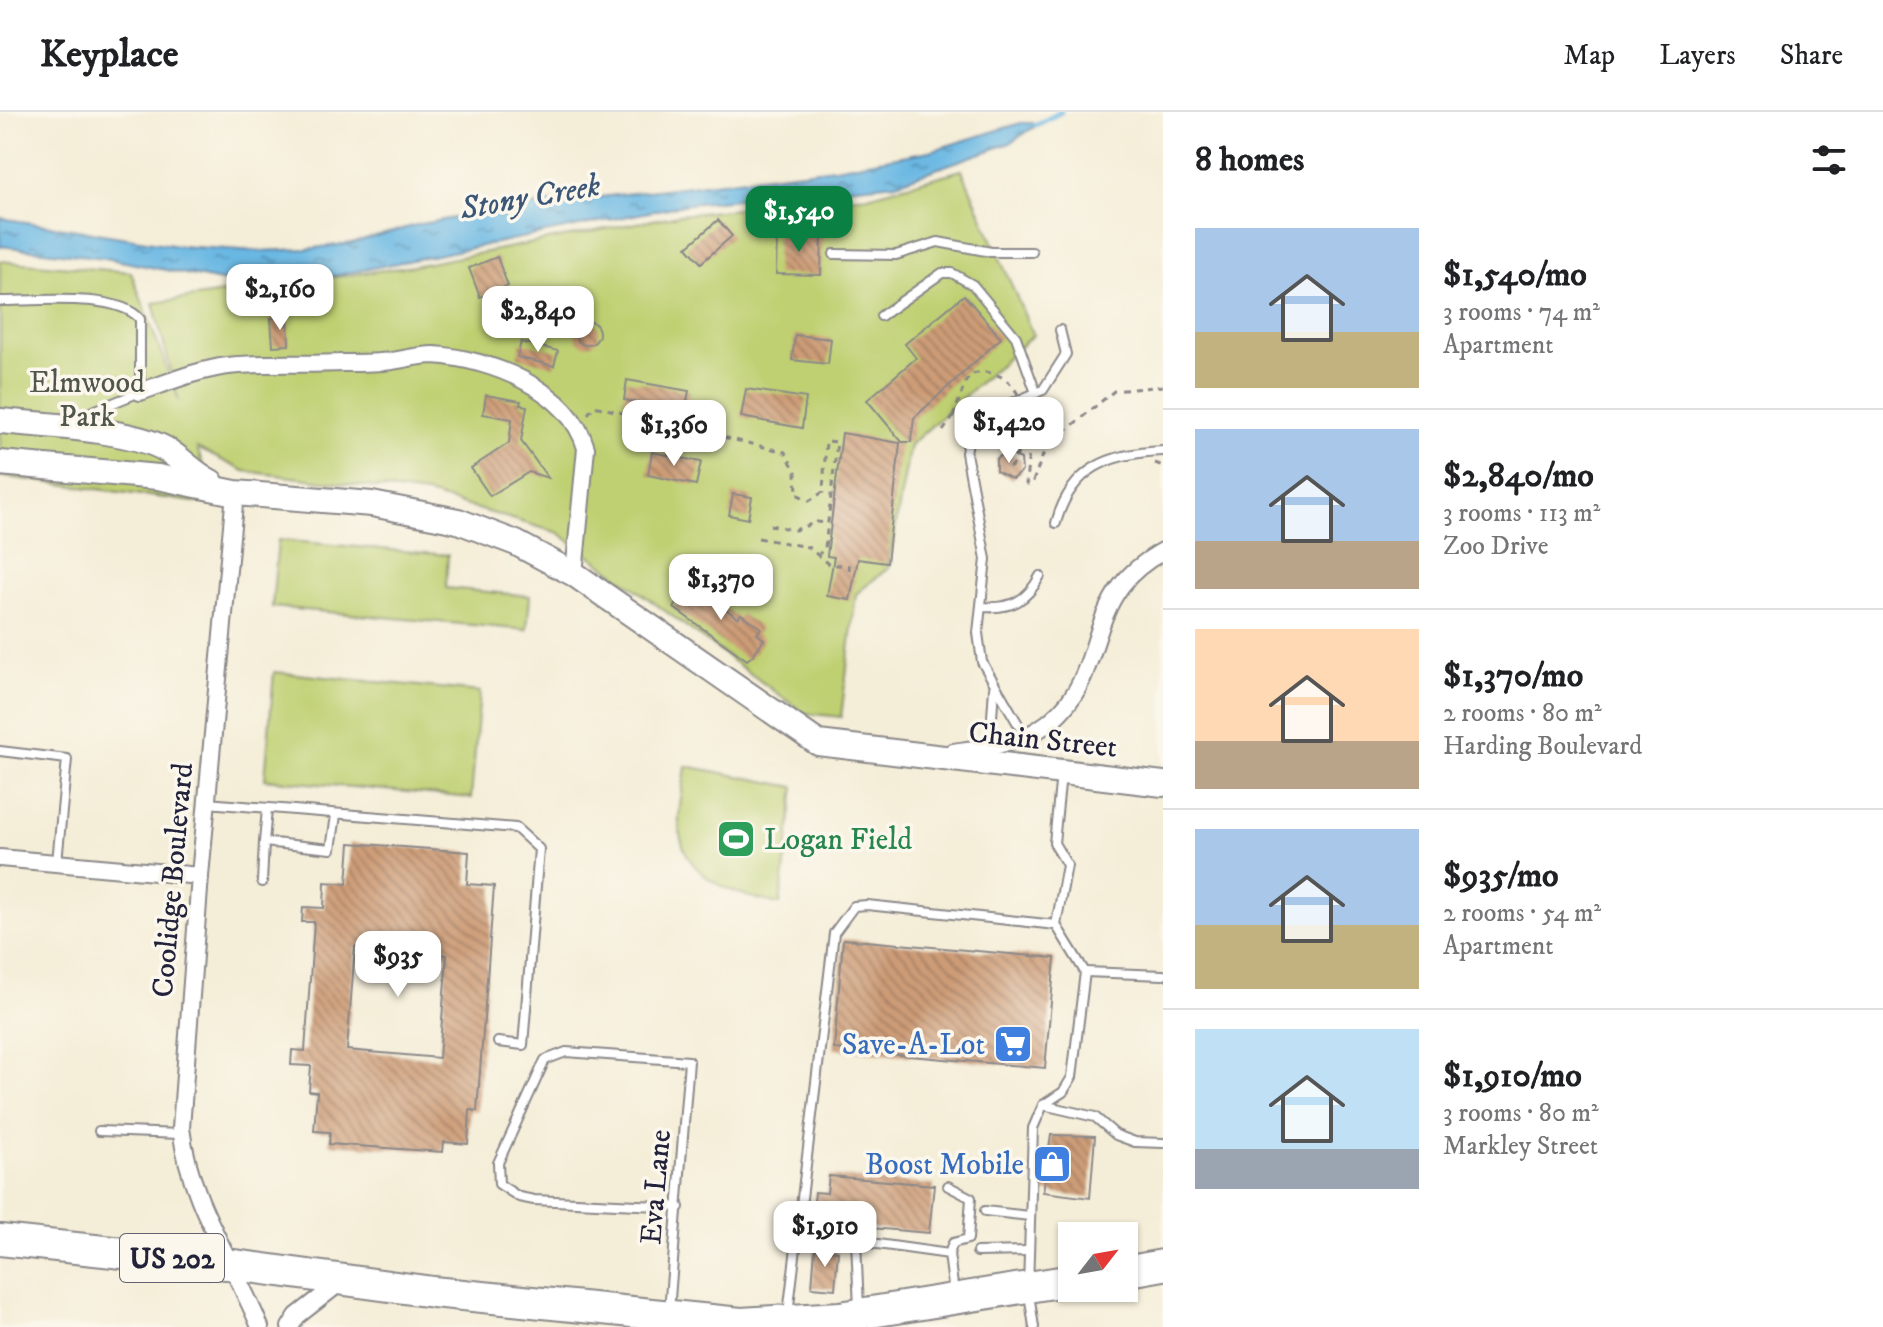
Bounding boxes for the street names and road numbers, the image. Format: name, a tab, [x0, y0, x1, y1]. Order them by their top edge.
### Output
street label: Chain Street	[967, 714, 1119, 767]
street label: Coolidge Boulevard	[145, 761, 202, 999]
street label: Eva Lane	[633, 1128, 680, 1246]
road number: US 202	[120, 1234, 224, 1282]

